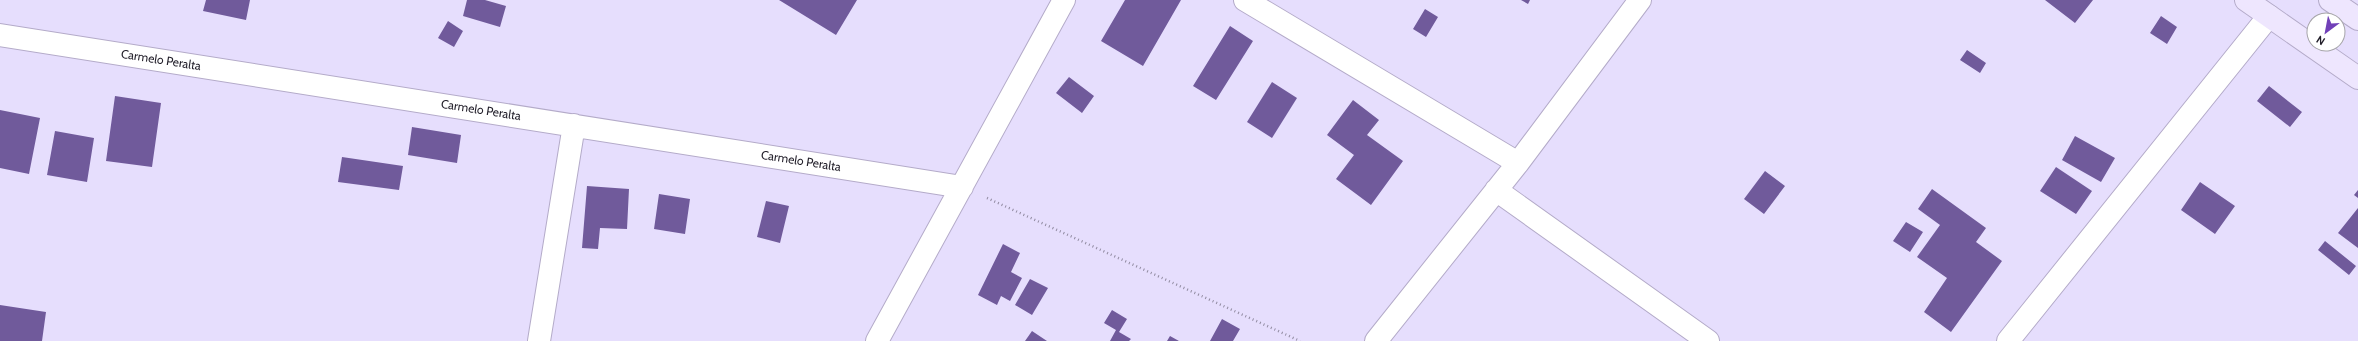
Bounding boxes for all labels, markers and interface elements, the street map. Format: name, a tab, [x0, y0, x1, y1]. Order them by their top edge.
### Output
north arrow	[2306, 12, 2346, 52]
text: N	[2314, 32, 2328, 48]
street label: Carmelo Peralta	[120, 46, 202, 73]
street label: Carmelo Peralta	[440, 96, 522, 123]
street label: Carmelo Peralta	[760, 147, 842, 174]

